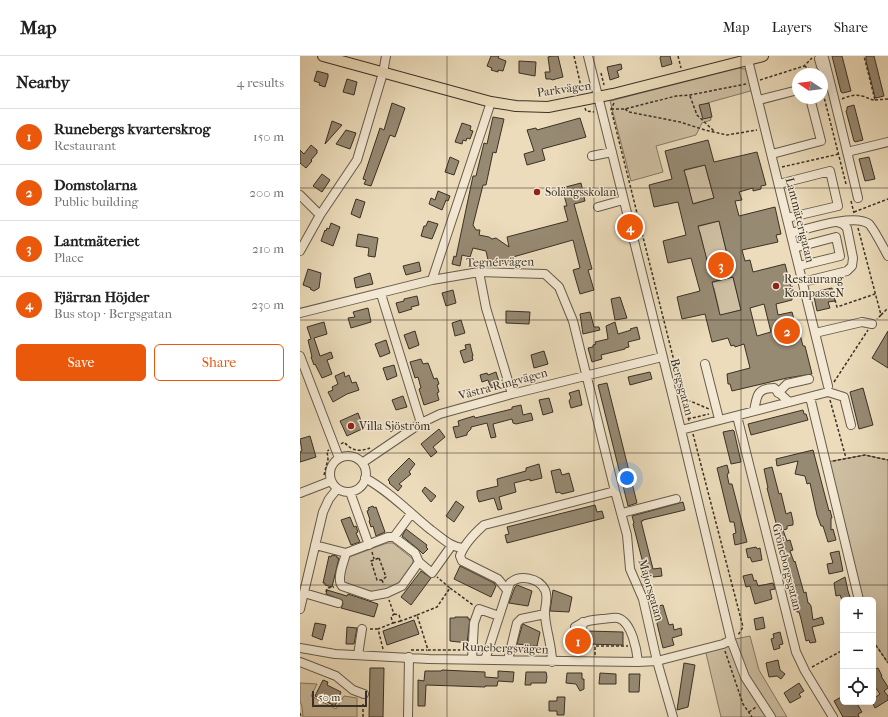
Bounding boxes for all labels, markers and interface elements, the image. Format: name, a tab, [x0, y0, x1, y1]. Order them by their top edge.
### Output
text: Map	[20, 17, 56, 39]
text: Map	[723, 19, 750, 36]
text: Layers	[772, 19, 812, 36]
text: Share	[834, 19, 868, 36]
north arrow	[792, 68, 828, 104]
text: Nearby	[16, 72, 70, 92]
text: 4 results	[237, 75, 284, 90]
street label: Parkvägen	[536, 78, 592, 100]
text: Runebergs kvarterskrog	[54, 120, 210, 138]
text: 1	[27, 129, 31, 144]
text: 150 m	[253, 129, 284, 144]
text: Restaurant	[54, 138, 116, 153]
text: Domstolarna	[54, 176, 137, 194]
street label: Lantmäterigatan	[783, 176, 817, 264]
text: 2	[26, 185, 32, 200]
text: 200 m	[249, 185, 284, 200]
place label: Solängsskolan	[545, 185, 616, 199]
marker: Solängsskolan	[532, 187, 542, 197]
text: Public building	[54, 194, 139, 209]
pin: 4	[617, 212, 643, 242]
text: Lantmäteriet	[54, 232, 140, 250]
text: 3	[26, 241, 32, 256]
text: 210 m	[252, 241, 284, 256]
text: Place	[54, 250, 84, 265]
pin: 3	[708, 250, 734, 280]
street label: Tegnérvägen	[466, 254, 534, 270]
place label: Restaurang KompasseN	[784, 272, 844, 300]
marker: Restaurang KompasseN	[771, 281, 781, 291]
text: Fjärran Höjder	[54, 288, 149, 306]
text: 4	[25, 297, 33, 312]
text: 230 m	[251, 297, 284, 312]
text: Bus stop · Bergsgatan	[54, 306, 172, 321]
pin: 2	[774, 316, 800, 346]
button: Save	[16, 344, 146, 381]
button: Share	[154, 344, 284, 381]
street label: Bergsgatan	[668, 357, 696, 417]
street label: Västra Ringvägen	[456, 365, 549, 403]
place label: Villa Sjöström	[358, 419, 430, 433]
marker: Villa Sjöström	[346, 421, 356, 431]
your location	[617, 468, 637, 488]
street label: Gröneborgsgatan	[769, 522, 805, 612]
street label: Majorsgatan	[635, 557, 667, 623]
map controls	[840, 597, 876, 705]
button: +	[840, 597, 876, 633]
pin: 1	[565, 626, 591, 656]
button: −	[840, 633, 876, 669]
street label: Runebergsvägen	[461, 639, 549, 657]
button: locate	[840, 669, 876, 705]
scale bar	[312, 689, 367, 708]
text: 50 m	[318, 691, 340, 704]

